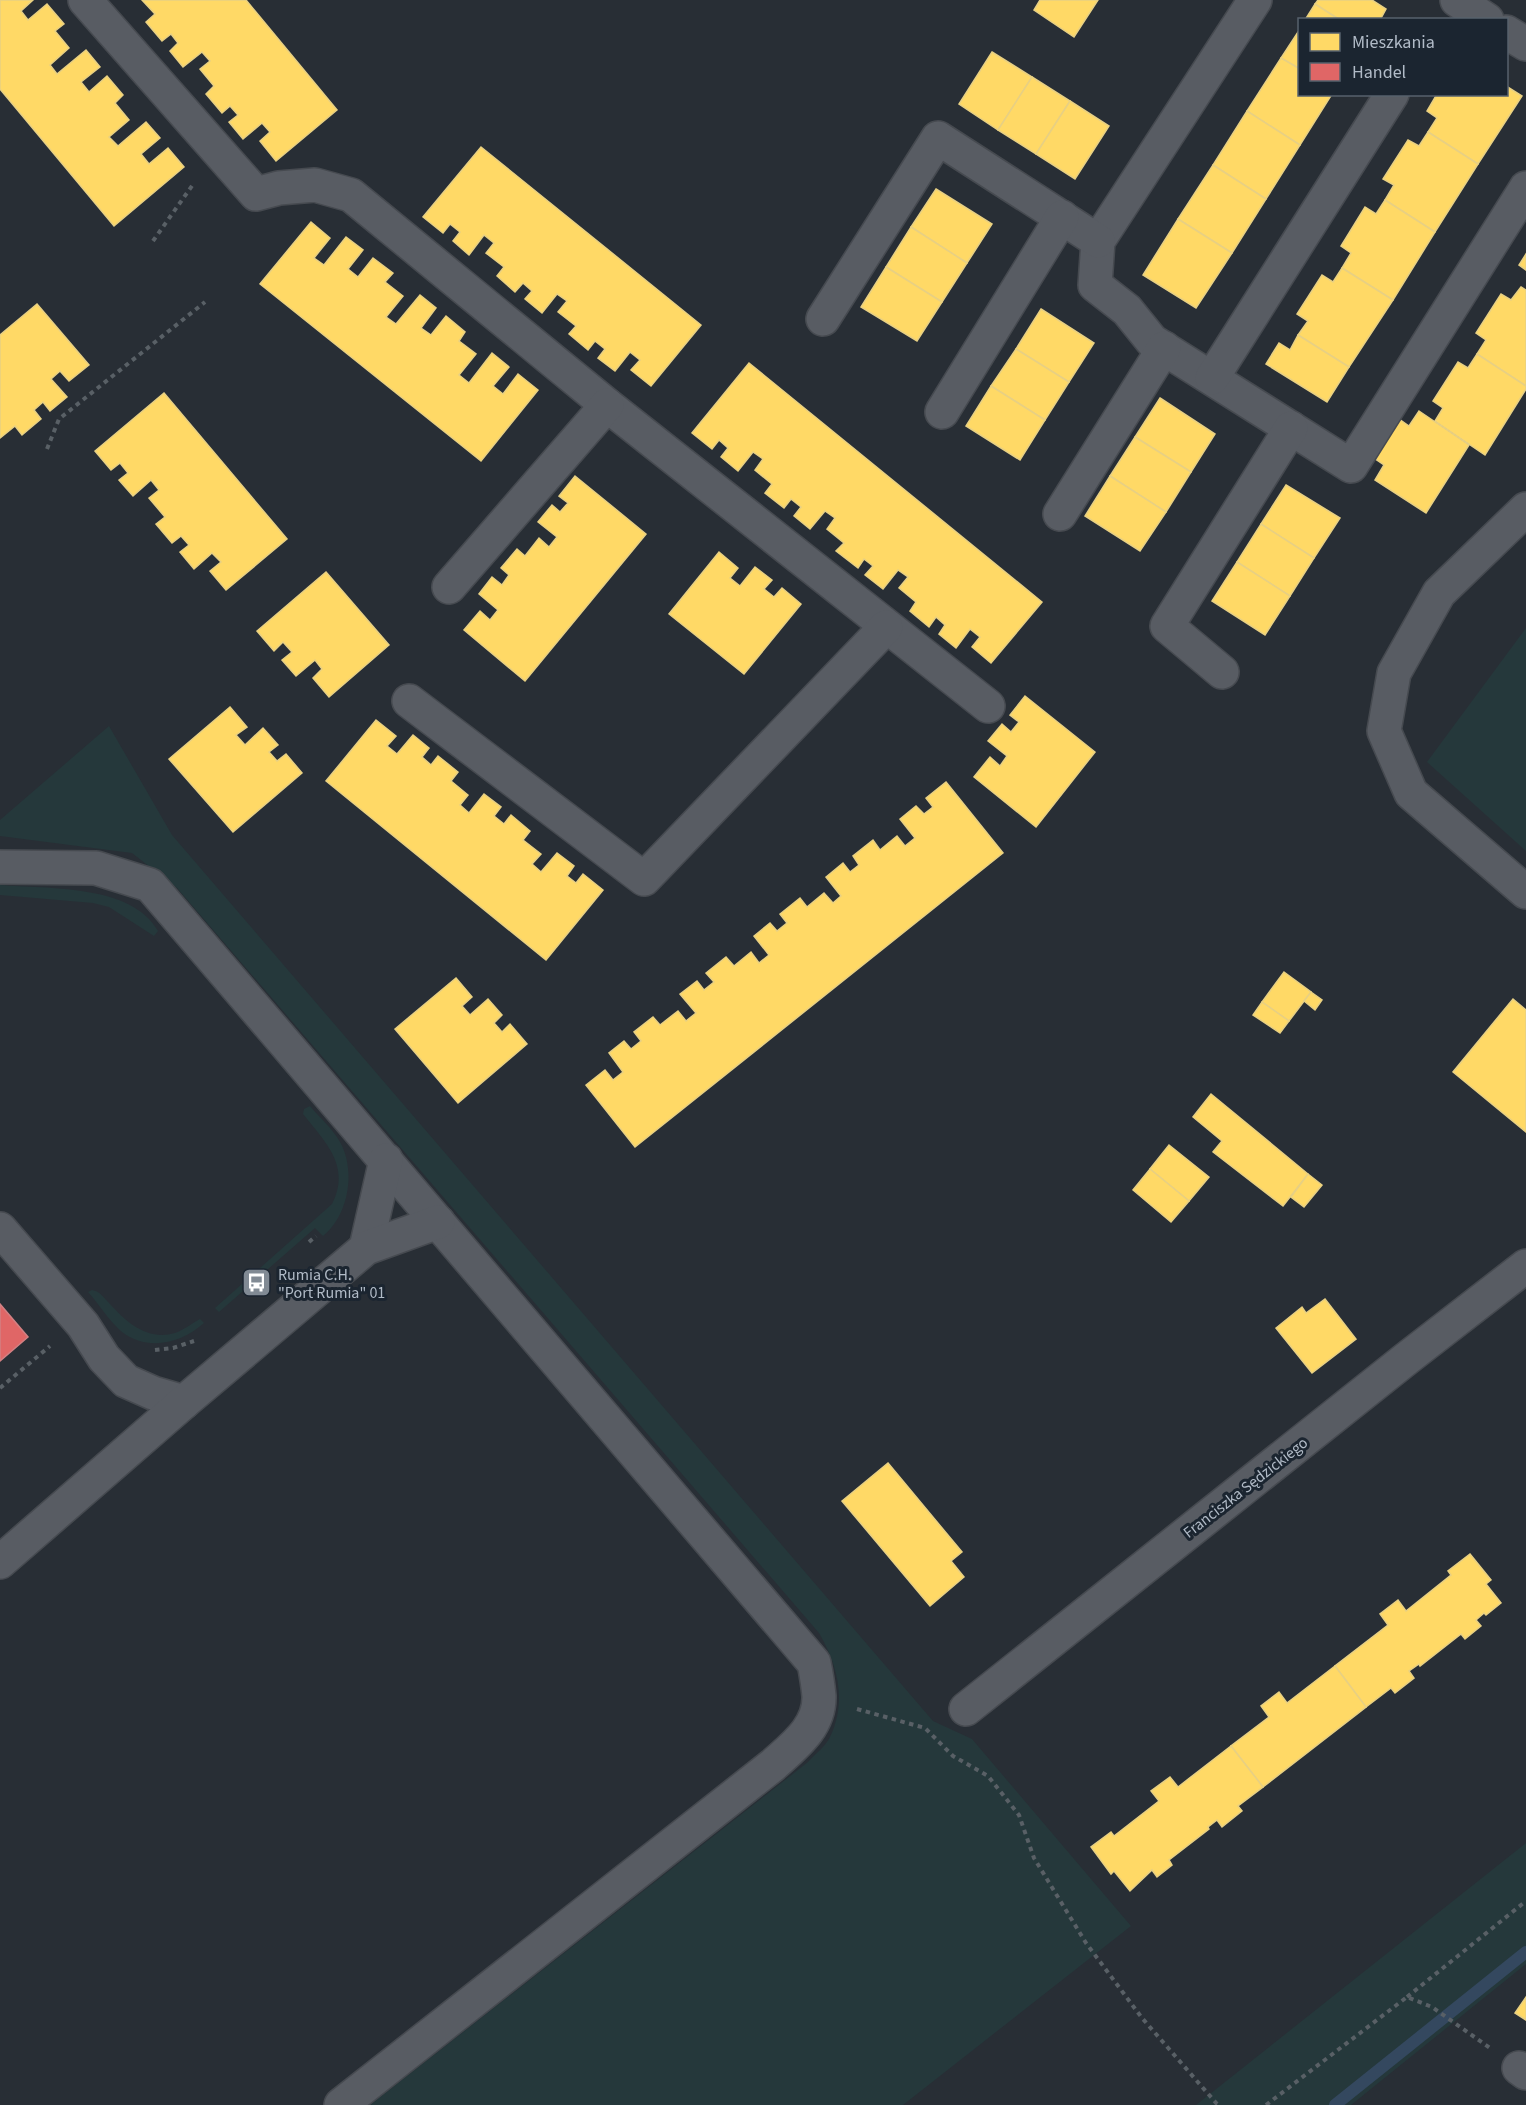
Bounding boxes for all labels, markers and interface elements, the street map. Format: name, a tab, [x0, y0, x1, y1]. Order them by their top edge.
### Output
legend	[1298, 18, 1508, 96]
text: Mieszkania	[1352, 30, 1435, 55]
text: Handel	[1352, 60, 1406, 85]
place label: Rumia C.H. "Port Rumia" 01	[278, 1264, 385, 1304]
bus stop icon: Rumia C.H. "Port Rumia" 01	[241, 1267, 273, 1299]
street label: Franciszka Sędzickiego	[1179, 1432, 1313, 1544]

